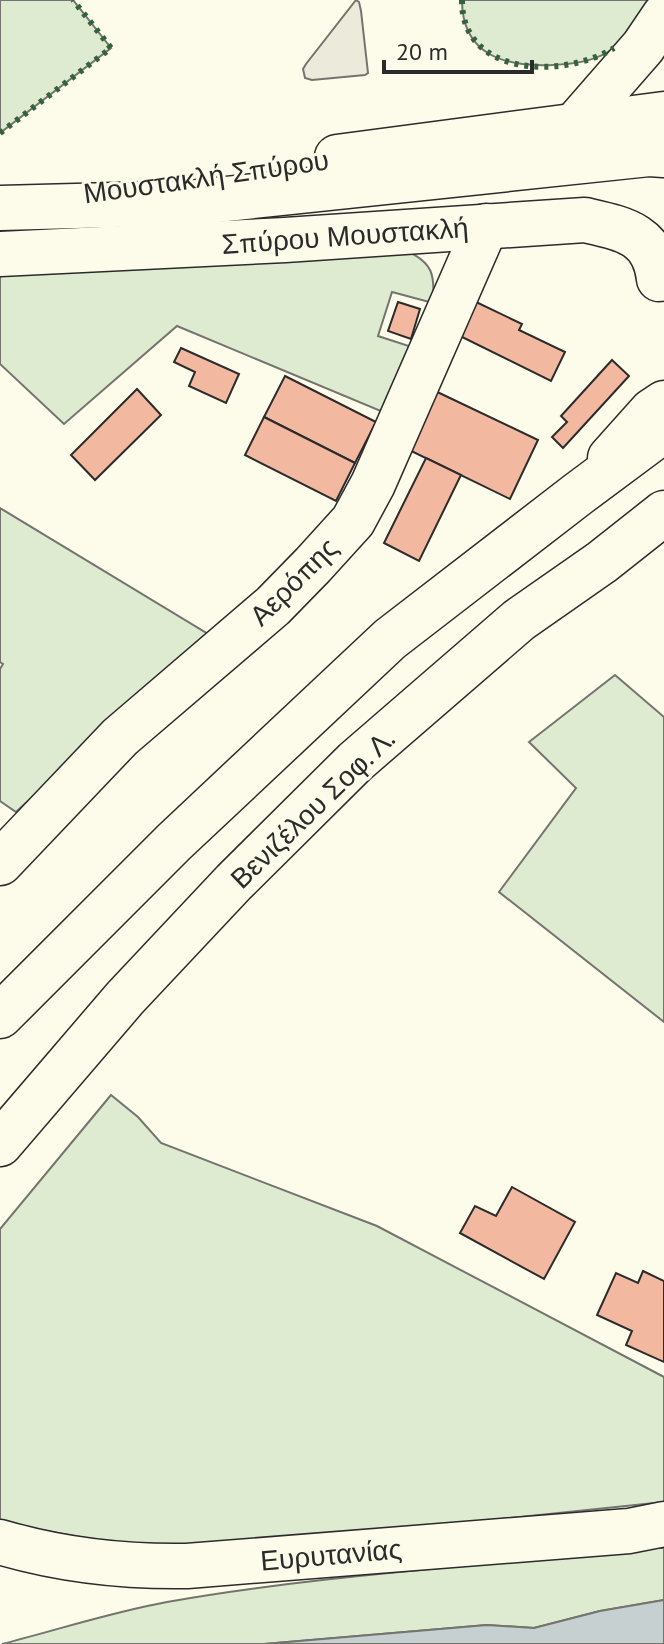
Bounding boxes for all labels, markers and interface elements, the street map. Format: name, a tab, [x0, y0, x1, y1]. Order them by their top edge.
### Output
scale bar	[384, 24, 532, 74]
text: 20 m	[396, 36, 448, 67]
street label: Μουστακλή Σπύρου	[81, 140, 331, 212]
street label: Σπύρου Μουστακλή	[220, 208, 470, 262]
street label: Αερόπης	[241, 529, 345, 633]
street label: Βενιζέλου Σοφ. Λ.	[222, 720, 402, 896]
street label: Ευρυτανίας	[259, 1529, 403, 1579]

